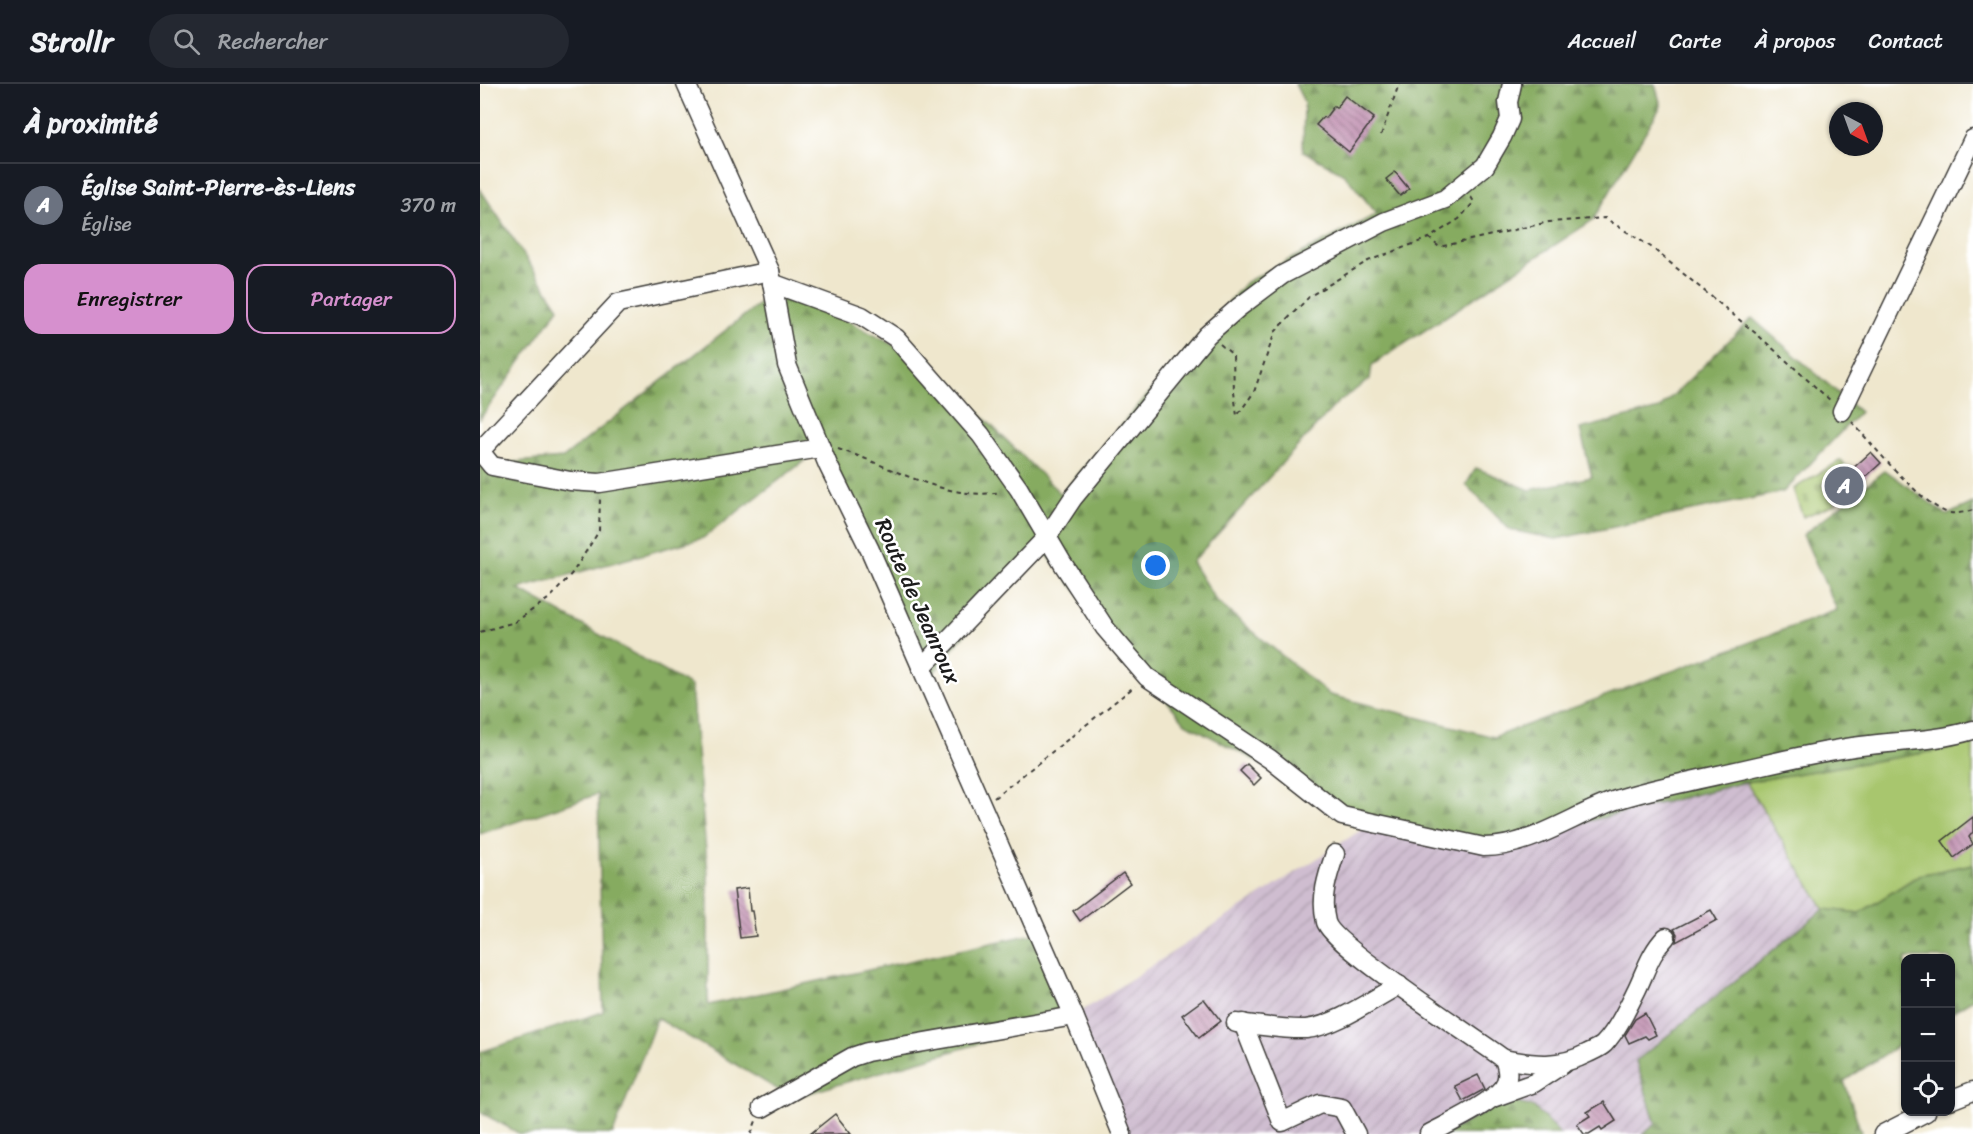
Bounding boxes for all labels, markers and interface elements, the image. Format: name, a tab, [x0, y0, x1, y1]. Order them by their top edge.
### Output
search box	[149, 14, 569, 68]
text: Strollr	[30, 17, 113, 66]
text: Rechercher	[218, 22, 328, 61]
text: Accueil	[1568, 22, 1636, 60]
text: Carte	[1669, 22, 1722, 60]
text: À propos	[1755, 22, 1836, 60]
text: Contact	[1869, 22, 1943, 60]
icon: search	[170, 25, 203, 58]
text: À proximité	[24, 100, 158, 146]
north arrow	[1829, 102, 1883, 156]
text: Église Saint-Pierre-ès-Liens	[81, 168, 355, 207]
text: A	[37, 188, 50, 223]
text: 370 m	[400, 188, 456, 223]
text: Église	[81, 207, 132, 242]
button: Enregistrer	[24, 264, 234, 334]
button: Partager	[246, 264, 456, 334]
pin: A	[1824, 464, 1864, 508]
street label: Route de Jeanroux	[864, 511, 972, 691]
your location	[1141, 551, 1170, 580]
map controls	[1901, 954, 1955, 1116]
button: +	[1901, 954, 1955, 1008]
button: −	[1901, 1008, 1955, 1062]
button: locate	[1901, 1062, 1955, 1116]

